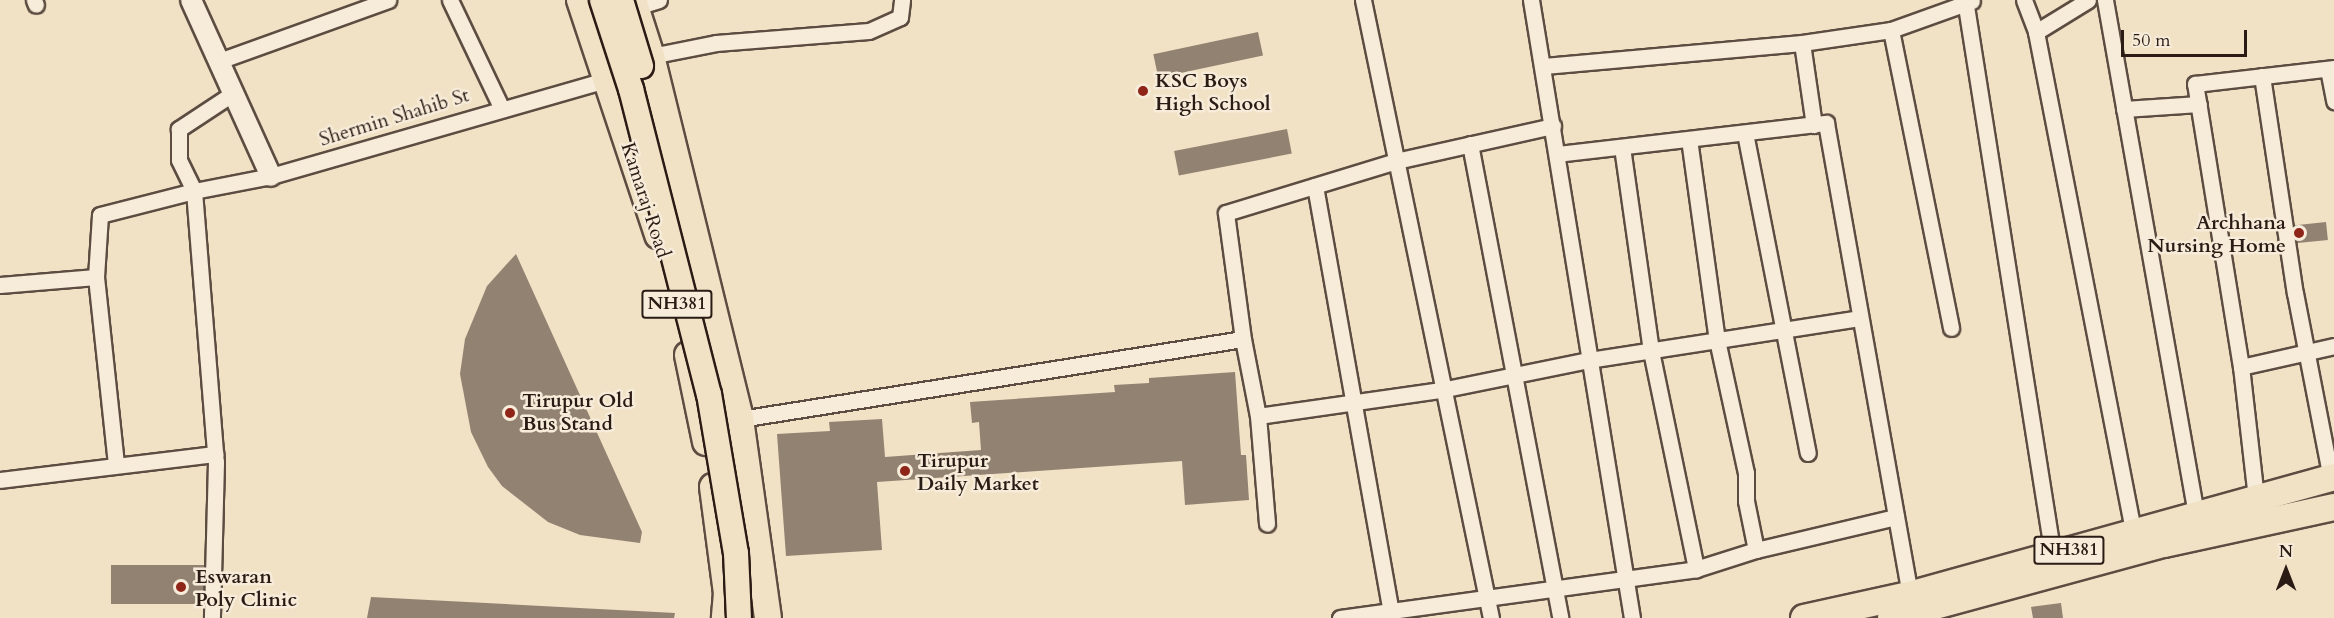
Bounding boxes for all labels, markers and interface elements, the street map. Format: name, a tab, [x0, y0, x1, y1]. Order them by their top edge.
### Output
scale bar	[2124, 18, 2250, 56]
text: 50 m	[2132, 28, 2171, 53]
place label: KSC Boys High School	[1155, 68, 1271, 115]
street label: Shermin Shahib St	[316, 83, 472, 151]
marker: KSC Boys High School	[1136, 84, 1150, 98]
street label: Kamaraj Road	[616, 139, 676, 261]
place label: Archhana Nursing Home	[2147, 210, 2286, 257]
marker: Archhana Nursing Home	[2290, 224, 2308, 242]
road number: NH381	[641, 289, 713, 319]
place label: Tirupur Old Bus Stand	[522, 389, 634, 436]
marker: Tirupur Old Bus Stand	[503, 406, 517, 420]
place label: Tirupur Daily Market	[917, 448, 1039, 495]
marker: Tirupur Daily Market	[898, 464, 912, 478]
road number: NH381	[2033, 535, 2105, 565]
north arrow	[2256, 540, 2316, 600]
text: N	[2279, 541, 2293, 563]
place label: Eswaran Poly Clinic	[195, 564, 297, 611]
marker: Eswaran Poly Clinic	[172, 578, 190, 596]

